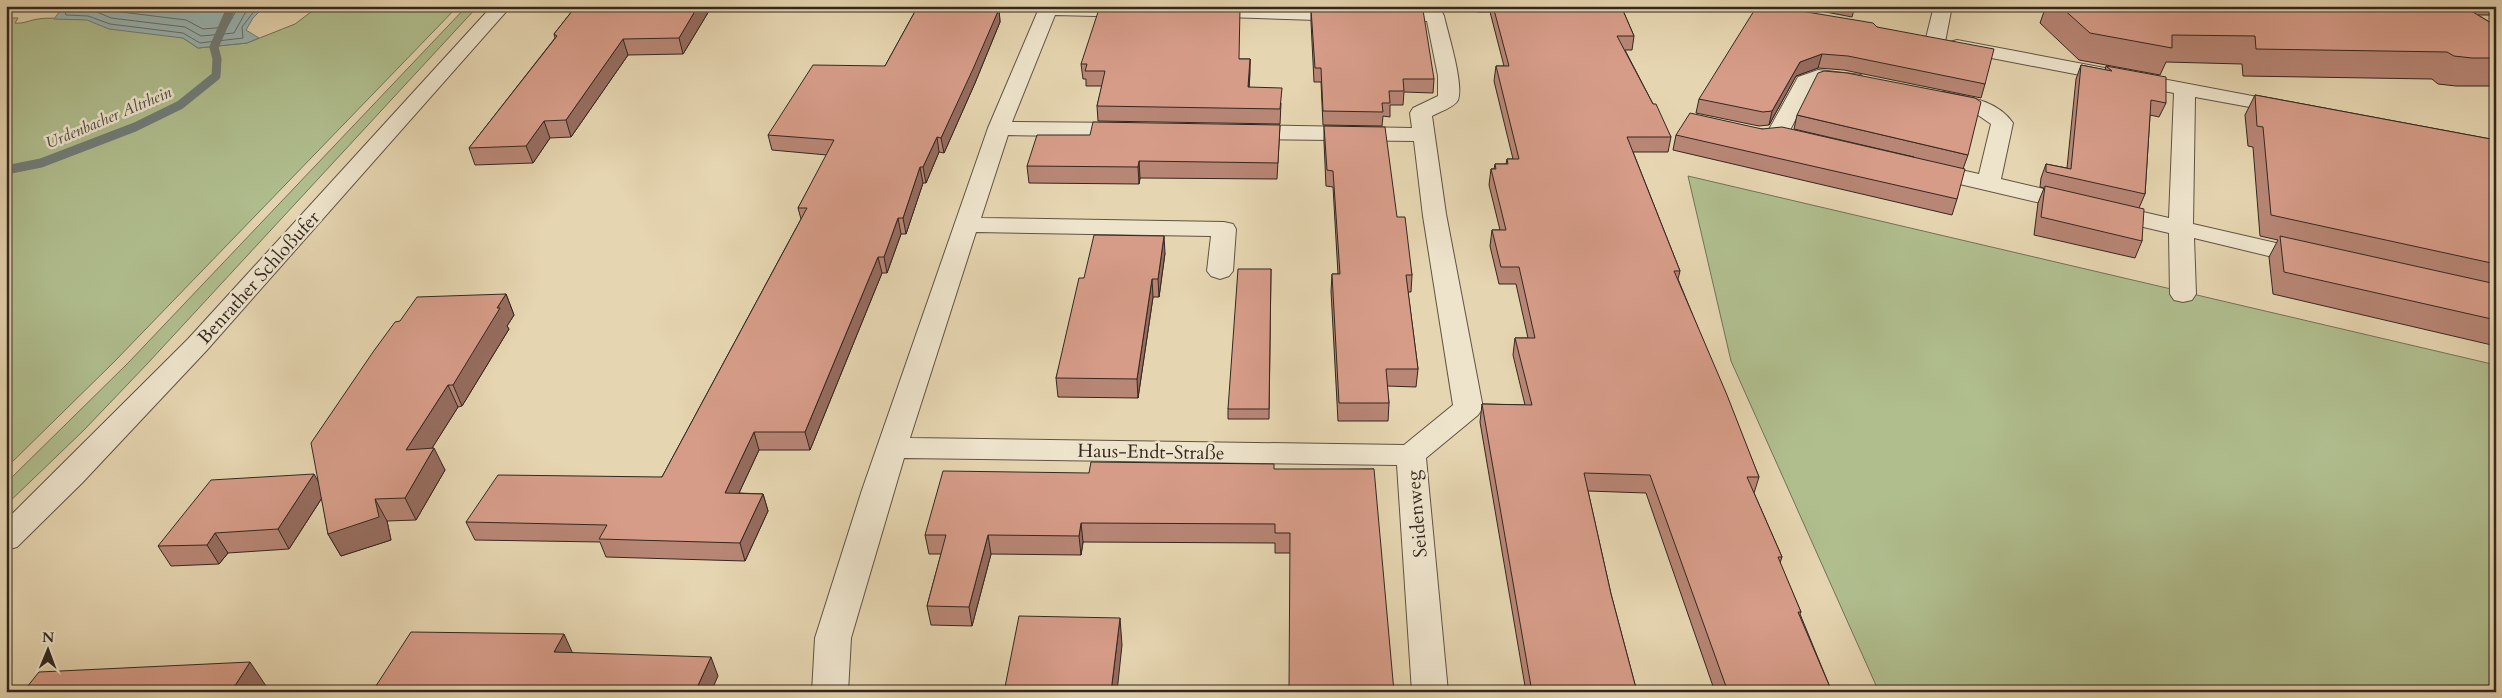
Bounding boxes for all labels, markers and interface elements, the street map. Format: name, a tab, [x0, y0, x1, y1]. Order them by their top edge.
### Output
water label: Urdenbacher Altrhein	[42, 81, 175, 154]
street label: Benrather Schloßufer	[192, 205, 326, 350]
street label: Haus-Endt-Straße	[1077, 438, 1225, 466]
street label: Seidenweg	[1400, 469, 1434, 559]
north arrow	[22, 626, 72, 676]
text: N	[42, 628, 54, 647]

